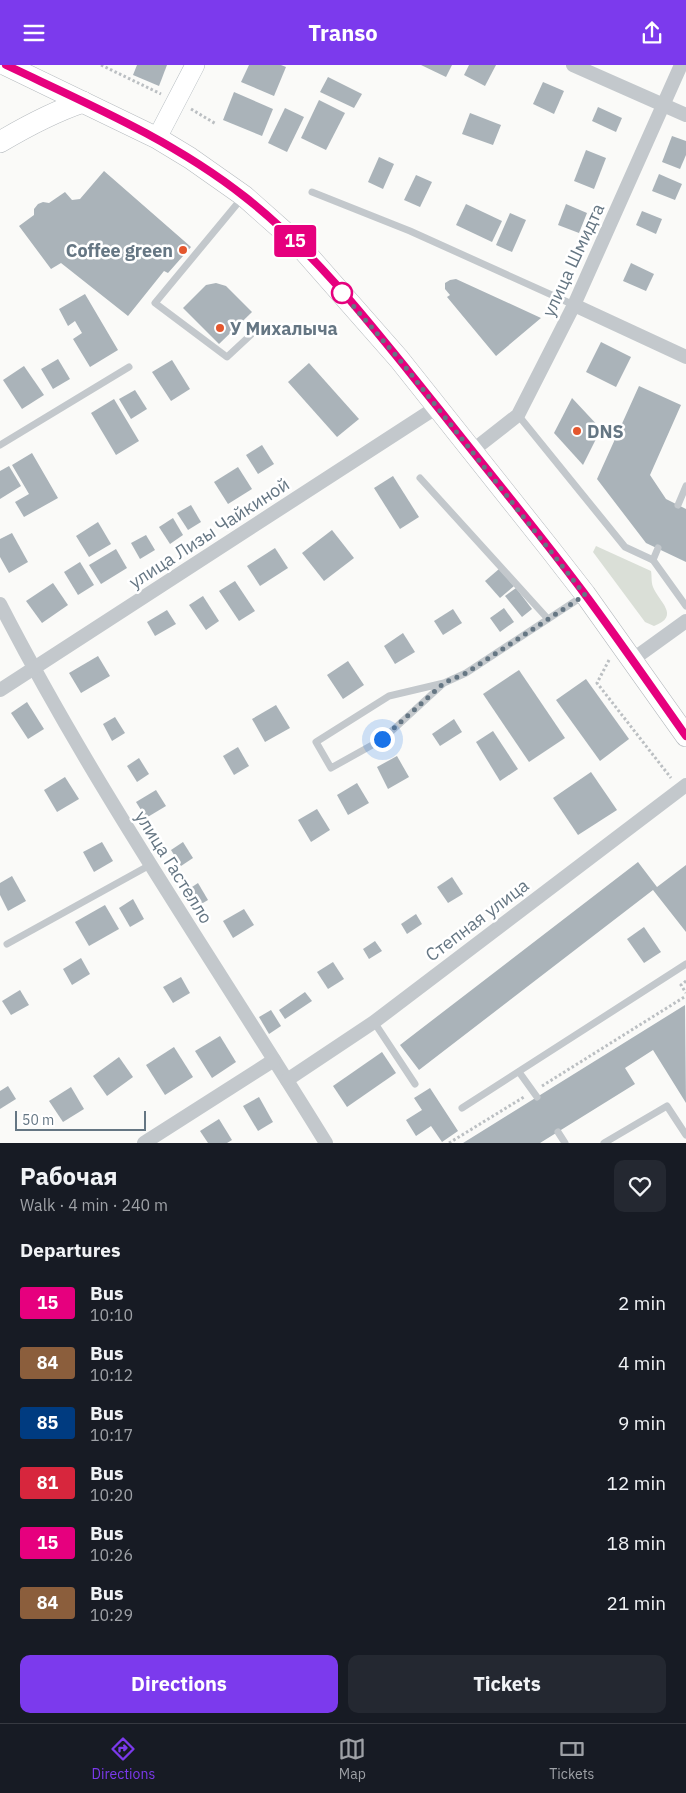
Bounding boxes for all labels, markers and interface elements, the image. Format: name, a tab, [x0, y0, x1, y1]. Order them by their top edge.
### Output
text: Transo	[308, 18, 378, 47]
icon: menu	[20, 19, 48, 47]
icon: share	[638, 19, 666, 47]
street label: улица Шмидта	[537, 199, 609, 320]
line badge: 15	[272, 225, 318, 257]
text: 15	[284, 229, 306, 252]
place label: Coffee green	[66, 239, 173, 262]
marker: Coffee green	[177, 244, 189, 256]
unlabelled marker	[331, 282, 353, 304]
place label: У Михалыча	[230, 317, 338, 340]
marker: У Михалыча	[214, 322, 226, 334]
place label: DNS	[587, 420, 624, 443]
marker: DNS	[571, 425, 583, 437]
street label: улица Лизы Чайкиной	[124, 472, 294, 594]
your location	[370, 727, 395, 752]
street label: улица Гастелло	[130, 806, 218, 928]
street label: Степная улица	[421, 873, 534, 966]
scale bar	[15, 1108, 146, 1131]
text: 50 m	[22, 1111, 54, 1129]
text: Рабочая	[20, 1160, 118, 1192]
button: heart	[614, 1160, 666, 1212]
text: Walk · 4 min · 240 m	[20, 1195, 168, 1215]
text: Departures	[20, 1238, 120, 1262]
text: Bus	[90, 1281, 124, 1305]
text: 15	[37, 1291, 58, 1314]
text: 2 min	[618, 1291, 666, 1315]
text: 10:10	[90, 1305, 133, 1325]
text: Bus	[90, 1341, 124, 1365]
text: 84	[37, 1351, 58, 1374]
text: 4 min	[618, 1351, 666, 1375]
text: 10:12	[90, 1365, 133, 1385]
text: Bus	[90, 1401, 124, 1425]
text: 85	[37, 1411, 58, 1434]
text: 9 min	[618, 1411, 666, 1435]
text: 10:17	[90, 1425, 133, 1445]
text: Bus	[90, 1461, 124, 1485]
text: 81	[37, 1471, 58, 1494]
text: 12 min	[607, 1471, 666, 1495]
text: 10:20	[90, 1485, 133, 1505]
text: Bus	[90, 1521, 124, 1545]
text: 15	[37, 1531, 58, 1554]
text: 18 min	[607, 1531, 666, 1555]
text: 10:26	[90, 1545, 133, 1565]
text: Bus	[90, 1581, 124, 1605]
text: 84	[37, 1591, 58, 1614]
text: 21 min	[607, 1591, 666, 1615]
text: 10:29	[90, 1605, 133, 1625]
button: Directions	[20, 1655, 338, 1713]
button: Tickets	[348, 1655, 666, 1713]
tab: Directions	[92, 1735, 155, 1783]
tab: Map	[338, 1735, 366, 1783]
tab: Tickets	[549, 1735, 594, 1783]

